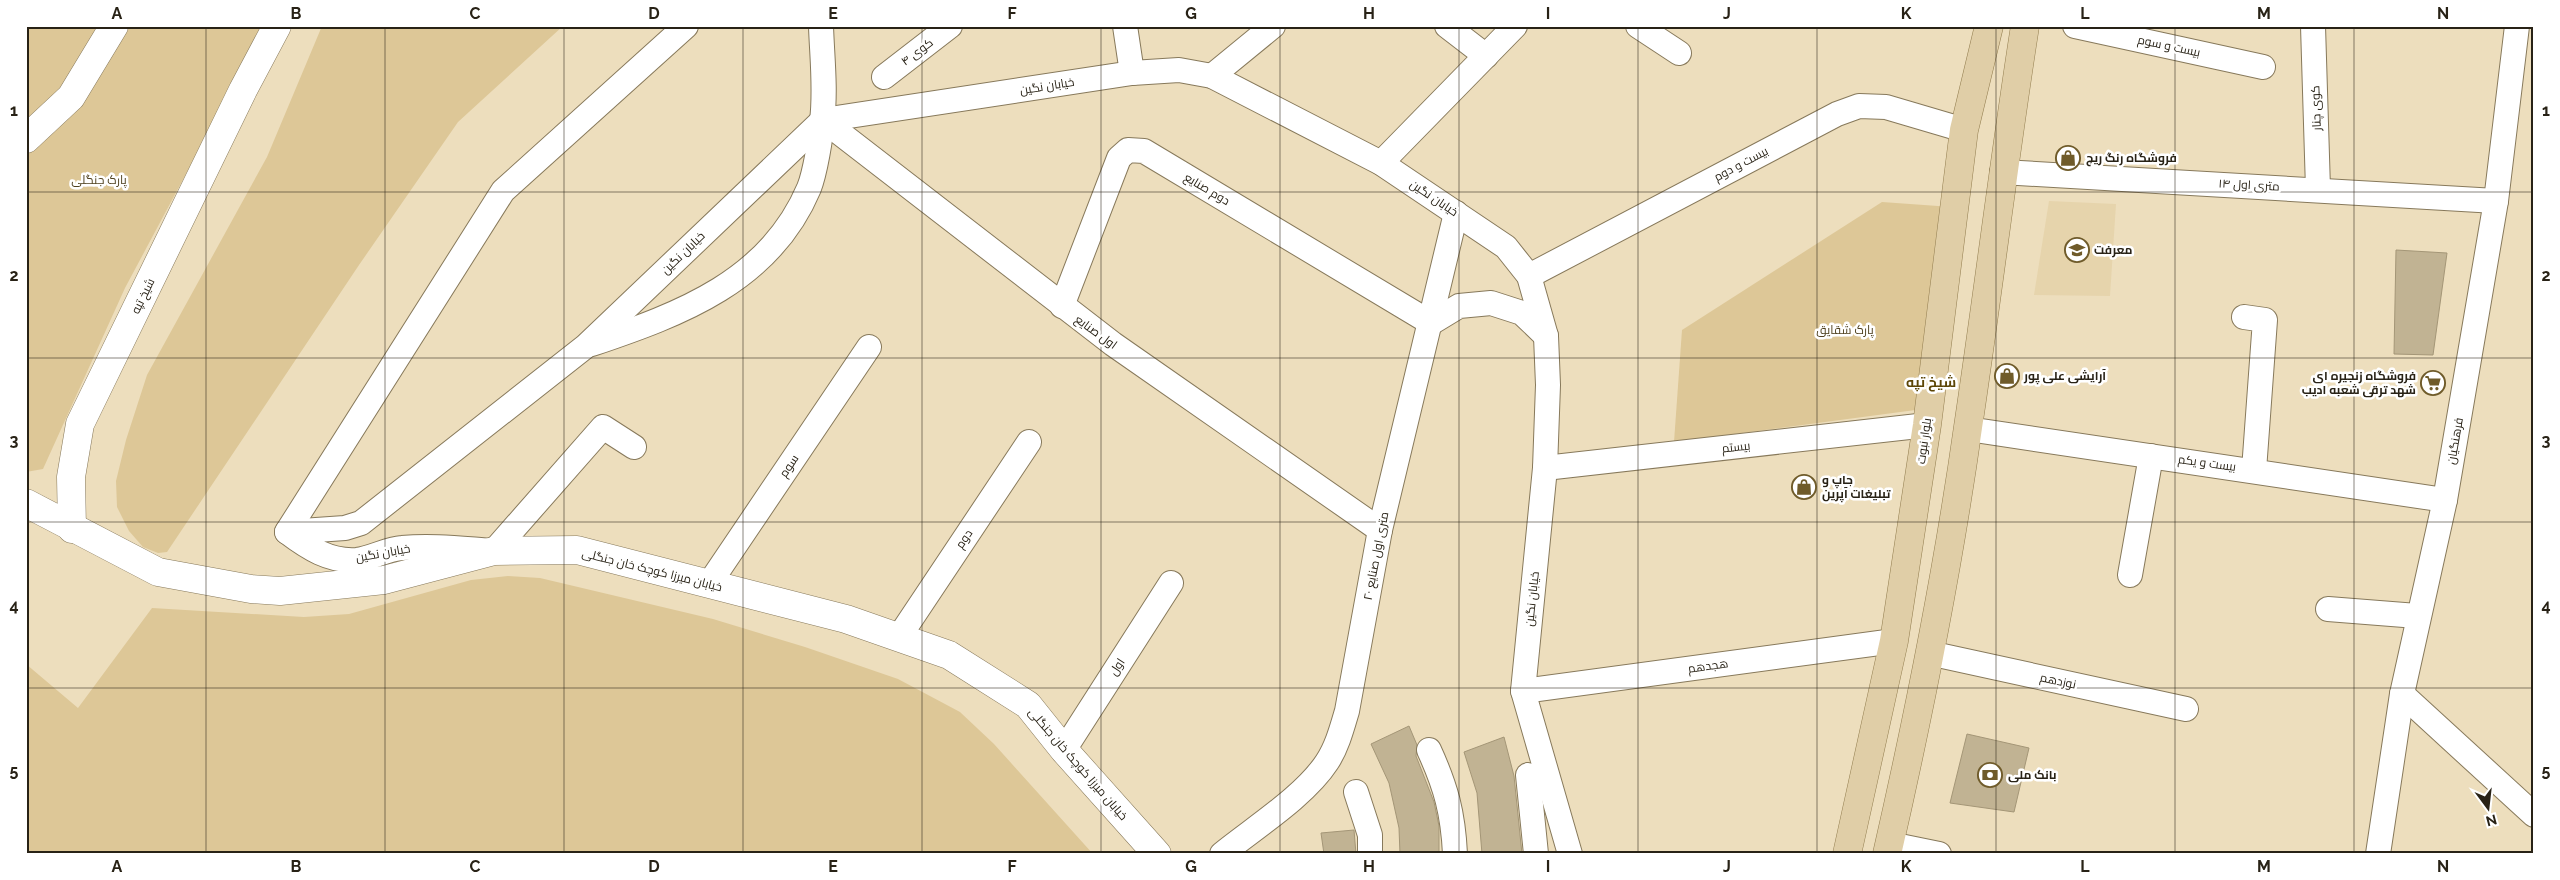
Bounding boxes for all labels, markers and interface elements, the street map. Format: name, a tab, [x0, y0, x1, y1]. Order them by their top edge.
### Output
text: A	[112, 4, 123, 23]
text: B	[291, 4, 302, 23]
text: C	[470, 4, 481, 23]
text: D	[648, 4, 660, 23]
text: E	[828, 4, 838, 23]
text: F	[1007, 4, 1017, 23]
text: G	[1185, 4, 1197, 23]
text: H	[1363, 4, 1375, 23]
text: I	[1546, 4, 1550, 23]
text: J	[1723, 4, 1731, 23]
text: K	[1901, 4, 1912, 23]
text: L	[2080, 4, 2090, 23]
text: M	[2257, 4, 2271, 23]
text: N	[2437, 4, 2449, 23]
street label: بیست و سوم	[2136, 33, 2202, 60]
street label: کوی ۴	[898, 36, 936, 68]
street label: خیابان نگین	[1019, 75, 1075, 97]
street label: کوی چنار	[2308, 85, 2326, 132]
text: 1	[10, 101, 18, 120]
text: 1	[2542, 101, 2550, 120]
street label: بیست و دوم	[1712, 144, 1771, 185]
shop icon: فروشگاه رنگ ریچ	[2055, 145, 2081, 171]
place label: فروشگاه رنگ ریچ	[2086, 151, 2177, 167]
street label: دوم صنایع	[1181, 170, 1232, 209]
park label: پارک جنگلی	[71, 173, 127, 189]
street label: ۱۴ متری اول	[2218, 176, 2280, 194]
street label: خیابان نگین	[1407, 177, 1461, 219]
street label: خیابان نگین	[658, 229, 708, 277]
school or university icon: معرفت	[2064, 237, 2090, 263]
place label: معرفت	[2094, 243, 2132, 258]
text: 2	[9, 266, 19, 285]
text: 2	[2541, 266, 2551, 285]
street label: شیخ تپه	[128, 276, 158, 316]
street label: اول صنایع	[1072, 312, 1120, 353]
park label: پارک شقایق	[1816, 323, 1875, 339]
shop icon: آرایشی علی پور	[1994, 363, 2020, 389]
place label: آرایشی علی پور	[2023, 369, 2106, 385]
place label: فروشگاه زنجیره ای شهد ترقی شعبه ادیب	[2302, 369, 2416, 398]
supermarket icon: فروشگاه زنجیره ای شهد ترقی شعبه ادیب	[2420, 370, 2446, 396]
district label: شیخ تپه	[1906, 374, 1956, 392]
street label: فرهنگیان	[2444, 416, 2466, 466]
street label: بلوار نبوت	[1914, 417, 1934, 465]
text: 3	[10, 431, 19, 450]
text: 3	[2542, 431, 2551, 450]
street label: بیستم	[1721, 439, 1751, 456]
street label: سوم	[776, 452, 802, 481]
street label: بیست و یکم	[2177, 452, 2237, 475]
place label: چاپ و تبلیغات آپرین	[1822, 473, 1891, 503]
shop icon: چاپ و تبلیغات آپرین	[1791, 474, 1817, 500]
street label: ۲۰ متری اول صنایع	[1361, 511, 1392, 601]
street label: دوم	[953, 527, 976, 552]
street label: خیابان نگین	[355, 541, 411, 565]
street label: خیابان میرزا کوچک خان جنگلی	[580, 546, 724, 596]
street label: خیابان نگین	[1522, 571, 1542, 627]
text: 4	[9, 596, 19, 615]
text: 4	[2541, 596, 2551, 615]
street label: اول	[1106, 656, 1128, 678]
street label: هجدهم	[1687, 656, 1729, 677]
street label: نوزدهم	[2038, 670, 2077, 693]
street label: خیابان میرزا کوچک خان جنگلی	[1024, 705, 1131, 824]
text: 5	[10, 761, 19, 780]
text: 5	[2542, 761, 2551, 780]
bank icon: بانک ملی	[1977, 762, 2003, 788]
place label: بانک ملی	[2008, 768, 2057, 783]
north arrow	[2462, 782, 2512, 832]
text: N	[2484, 811, 2499, 830]
text: A	[112, 857, 123, 876]
text: B	[291, 857, 302, 876]
text: C	[470, 857, 481, 876]
text: D	[648, 857, 660, 876]
text: E	[828, 857, 838, 876]
text: F	[1007, 857, 1017, 876]
text: G	[1185, 857, 1197, 876]
text: H	[1363, 857, 1375, 876]
text: I	[1546, 857, 1550, 876]
text: J	[1723, 857, 1731, 876]
text: K	[1901, 857, 1912, 876]
text: L	[2080, 857, 2090, 876]
text: M	[2257, 857, 2271, 876]
text: N	[2437, 857, 2449, 876]

